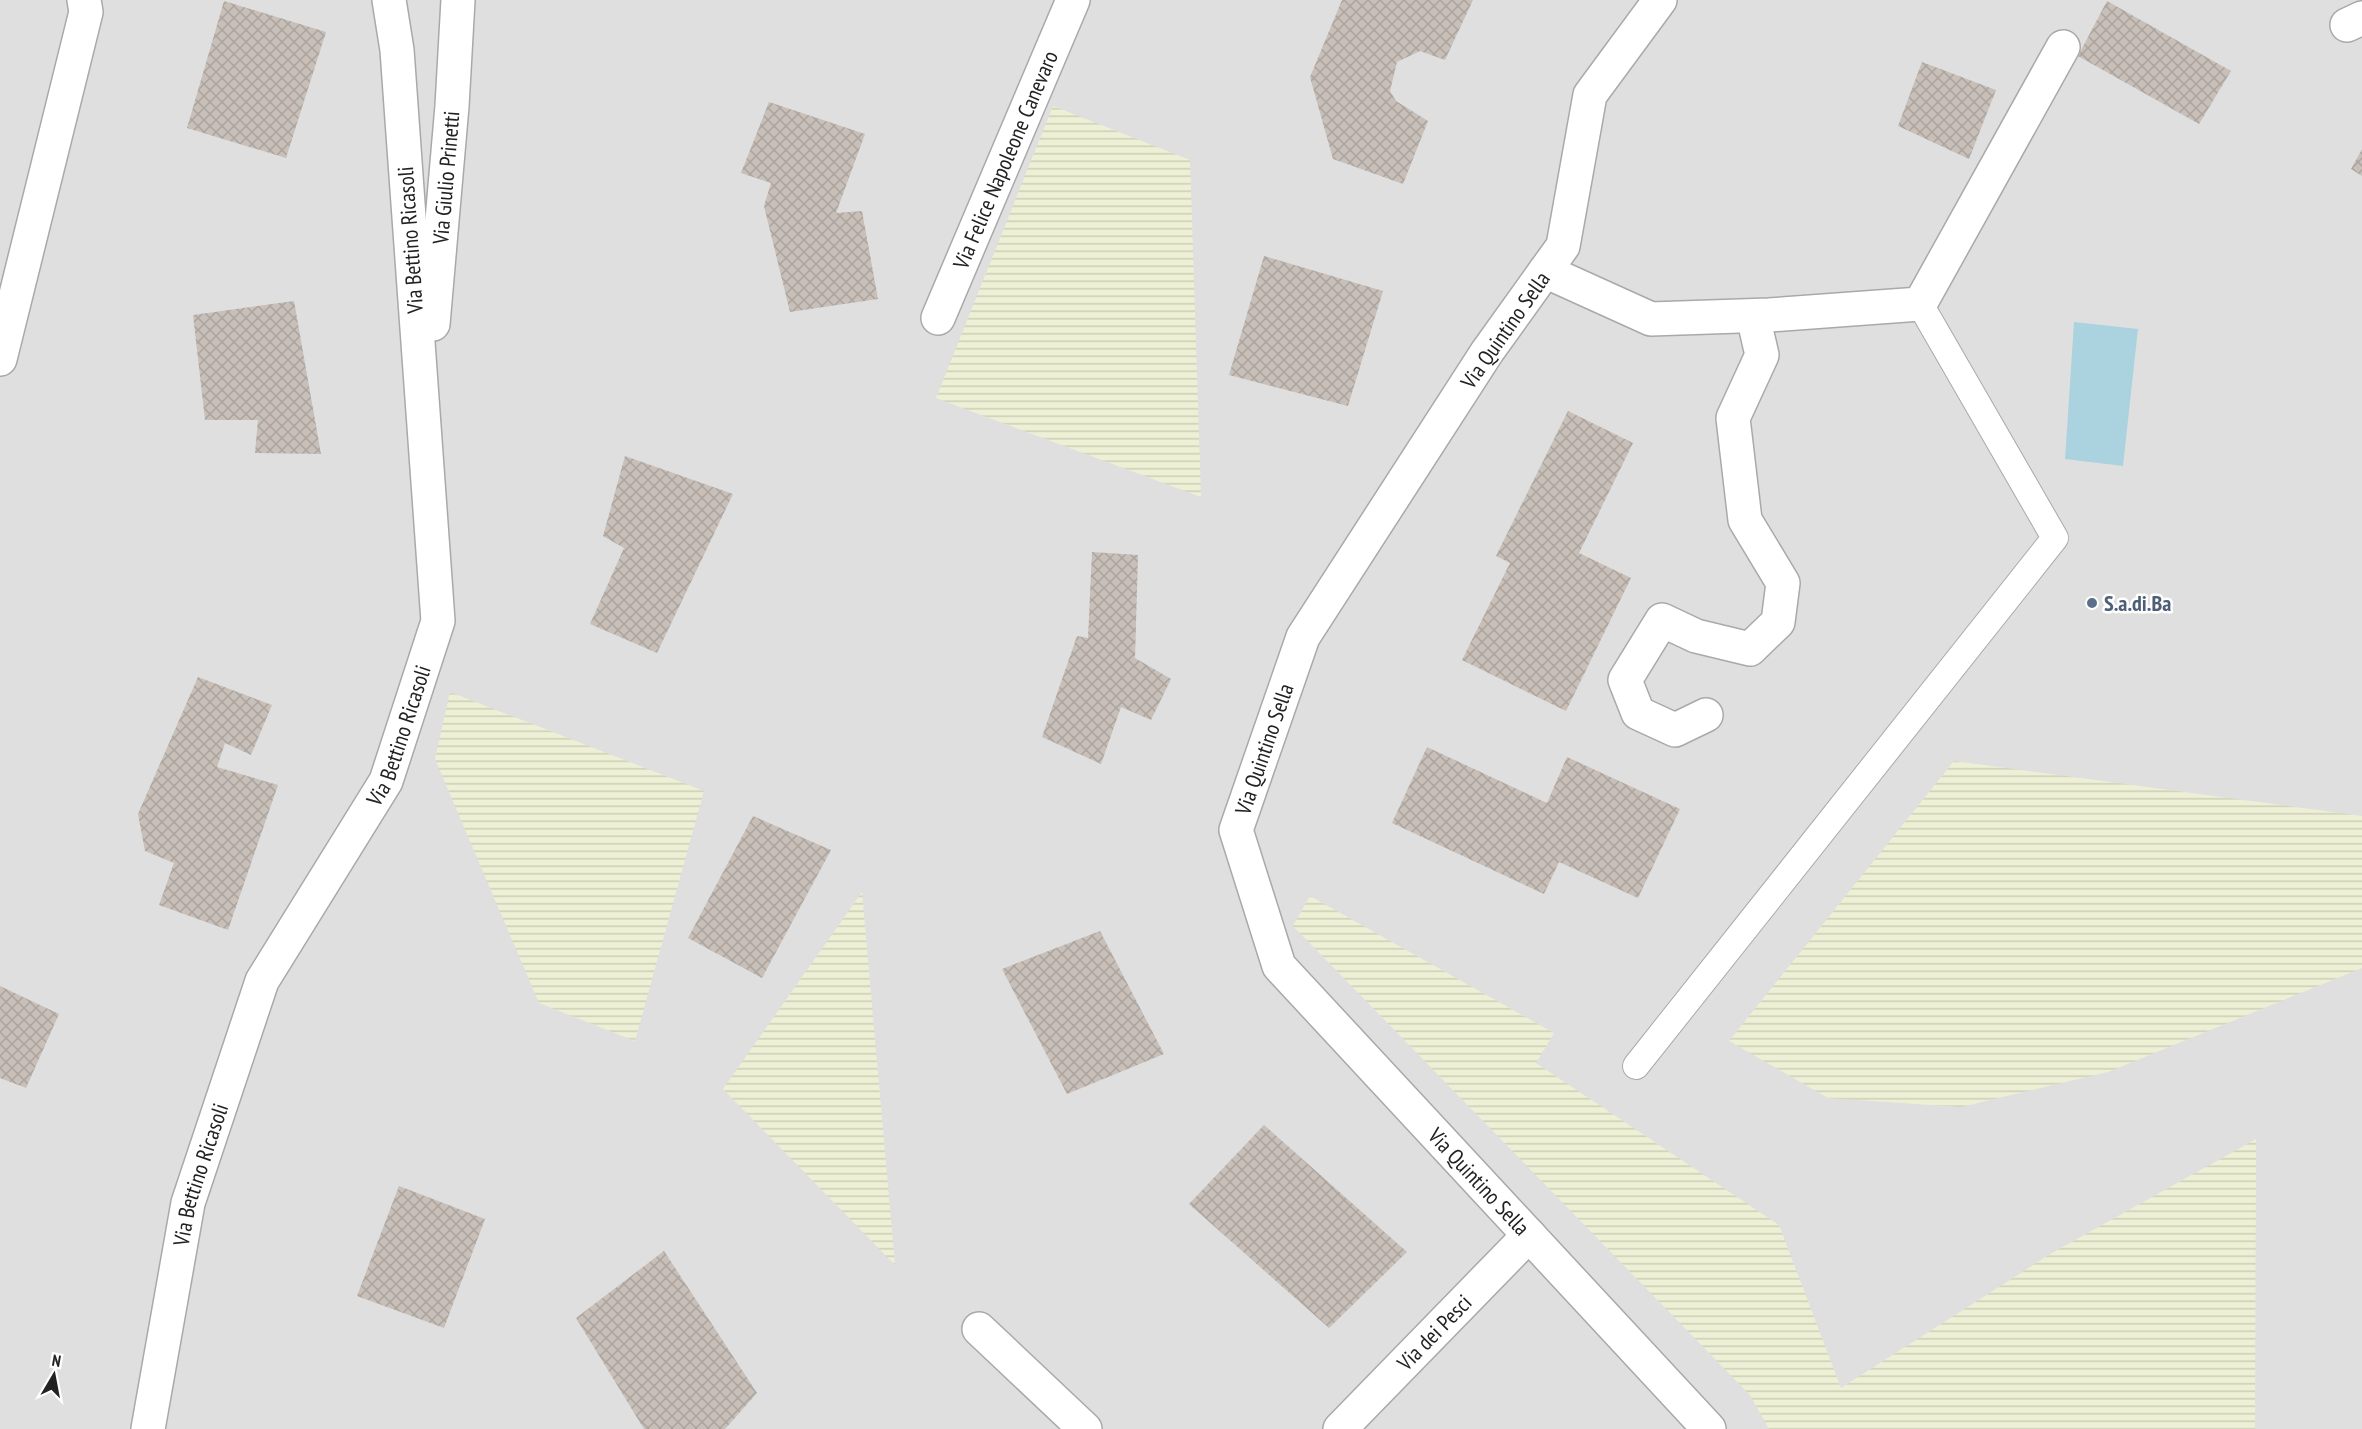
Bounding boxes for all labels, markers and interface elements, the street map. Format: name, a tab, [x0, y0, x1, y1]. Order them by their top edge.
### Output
street label: Via Felice Napoleone Canevaro	[946, 46, 1064, 274]
street label: Via Giulio Prinetti	[426, 110, 466, 246]
street label: Via Bettino Ricasoli	[391, 166, 429, 315]
street label: Via Quintino Sella	[1454, 266, 1556, 395]
place label: S.a.di.Ba	[2104, 589, 2171, 617]
marker: S.a.di.Ba	[2085, 596, 2099, 610]
street label: Via Bettino Ricasoli	[360, 662, 437, 812]
street label: Via Quintino Sella	[1228, 680, 1299, 819]
street label: Via Bettino Ricasoli	[166, 1100, 234, 1249]
street label: Via Quintino Sella	[1422, 1121, 1536, 1241]
street label: Via dei Pesci	[1390, 1289, 1477, 1377]
north arrow	[24, 1345, 84, 1405]
text: N	[51, 1350, 63, 1371]

